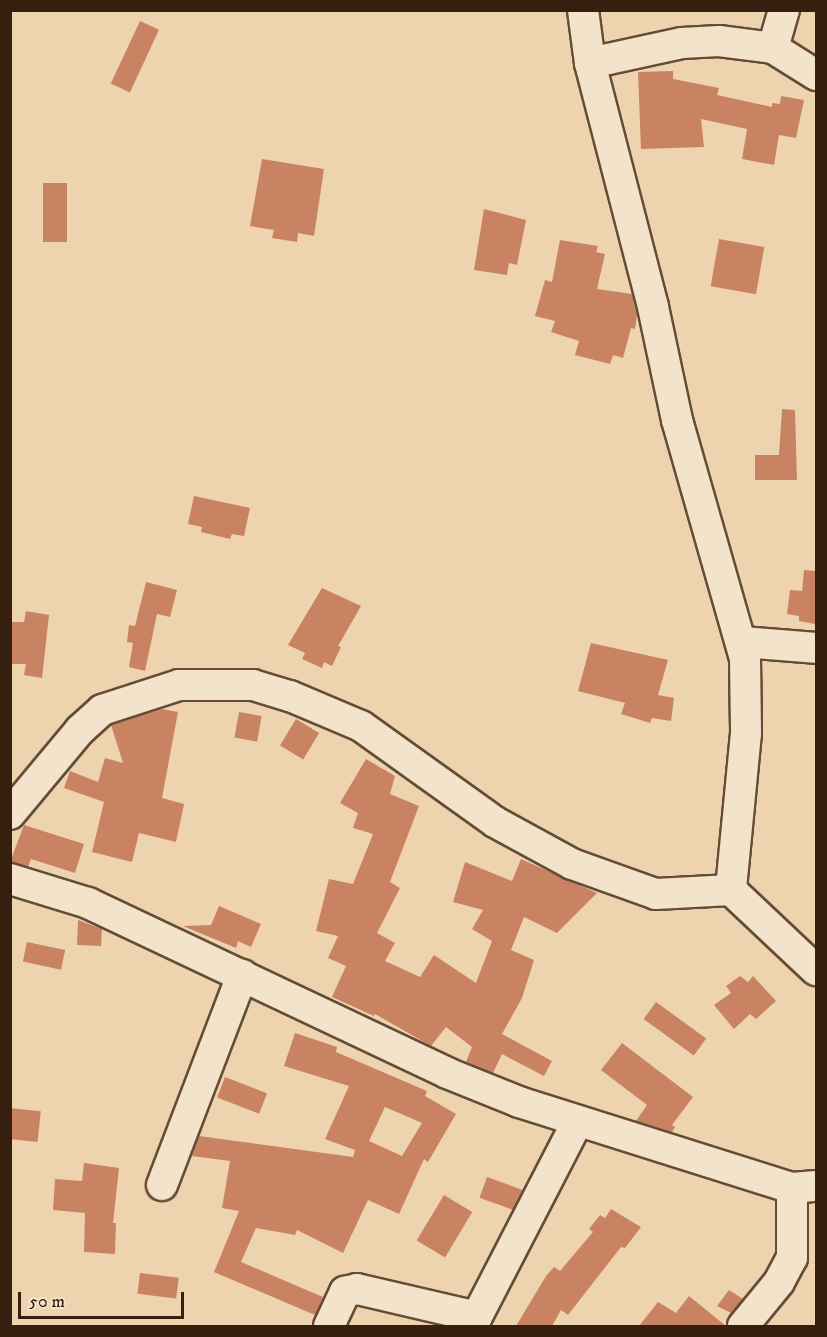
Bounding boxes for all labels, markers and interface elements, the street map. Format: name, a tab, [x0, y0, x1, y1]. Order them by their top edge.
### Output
scale bar	[21, 1280, 188, 1318]
text: 50 m	[29, 1291, 65, 1313]

